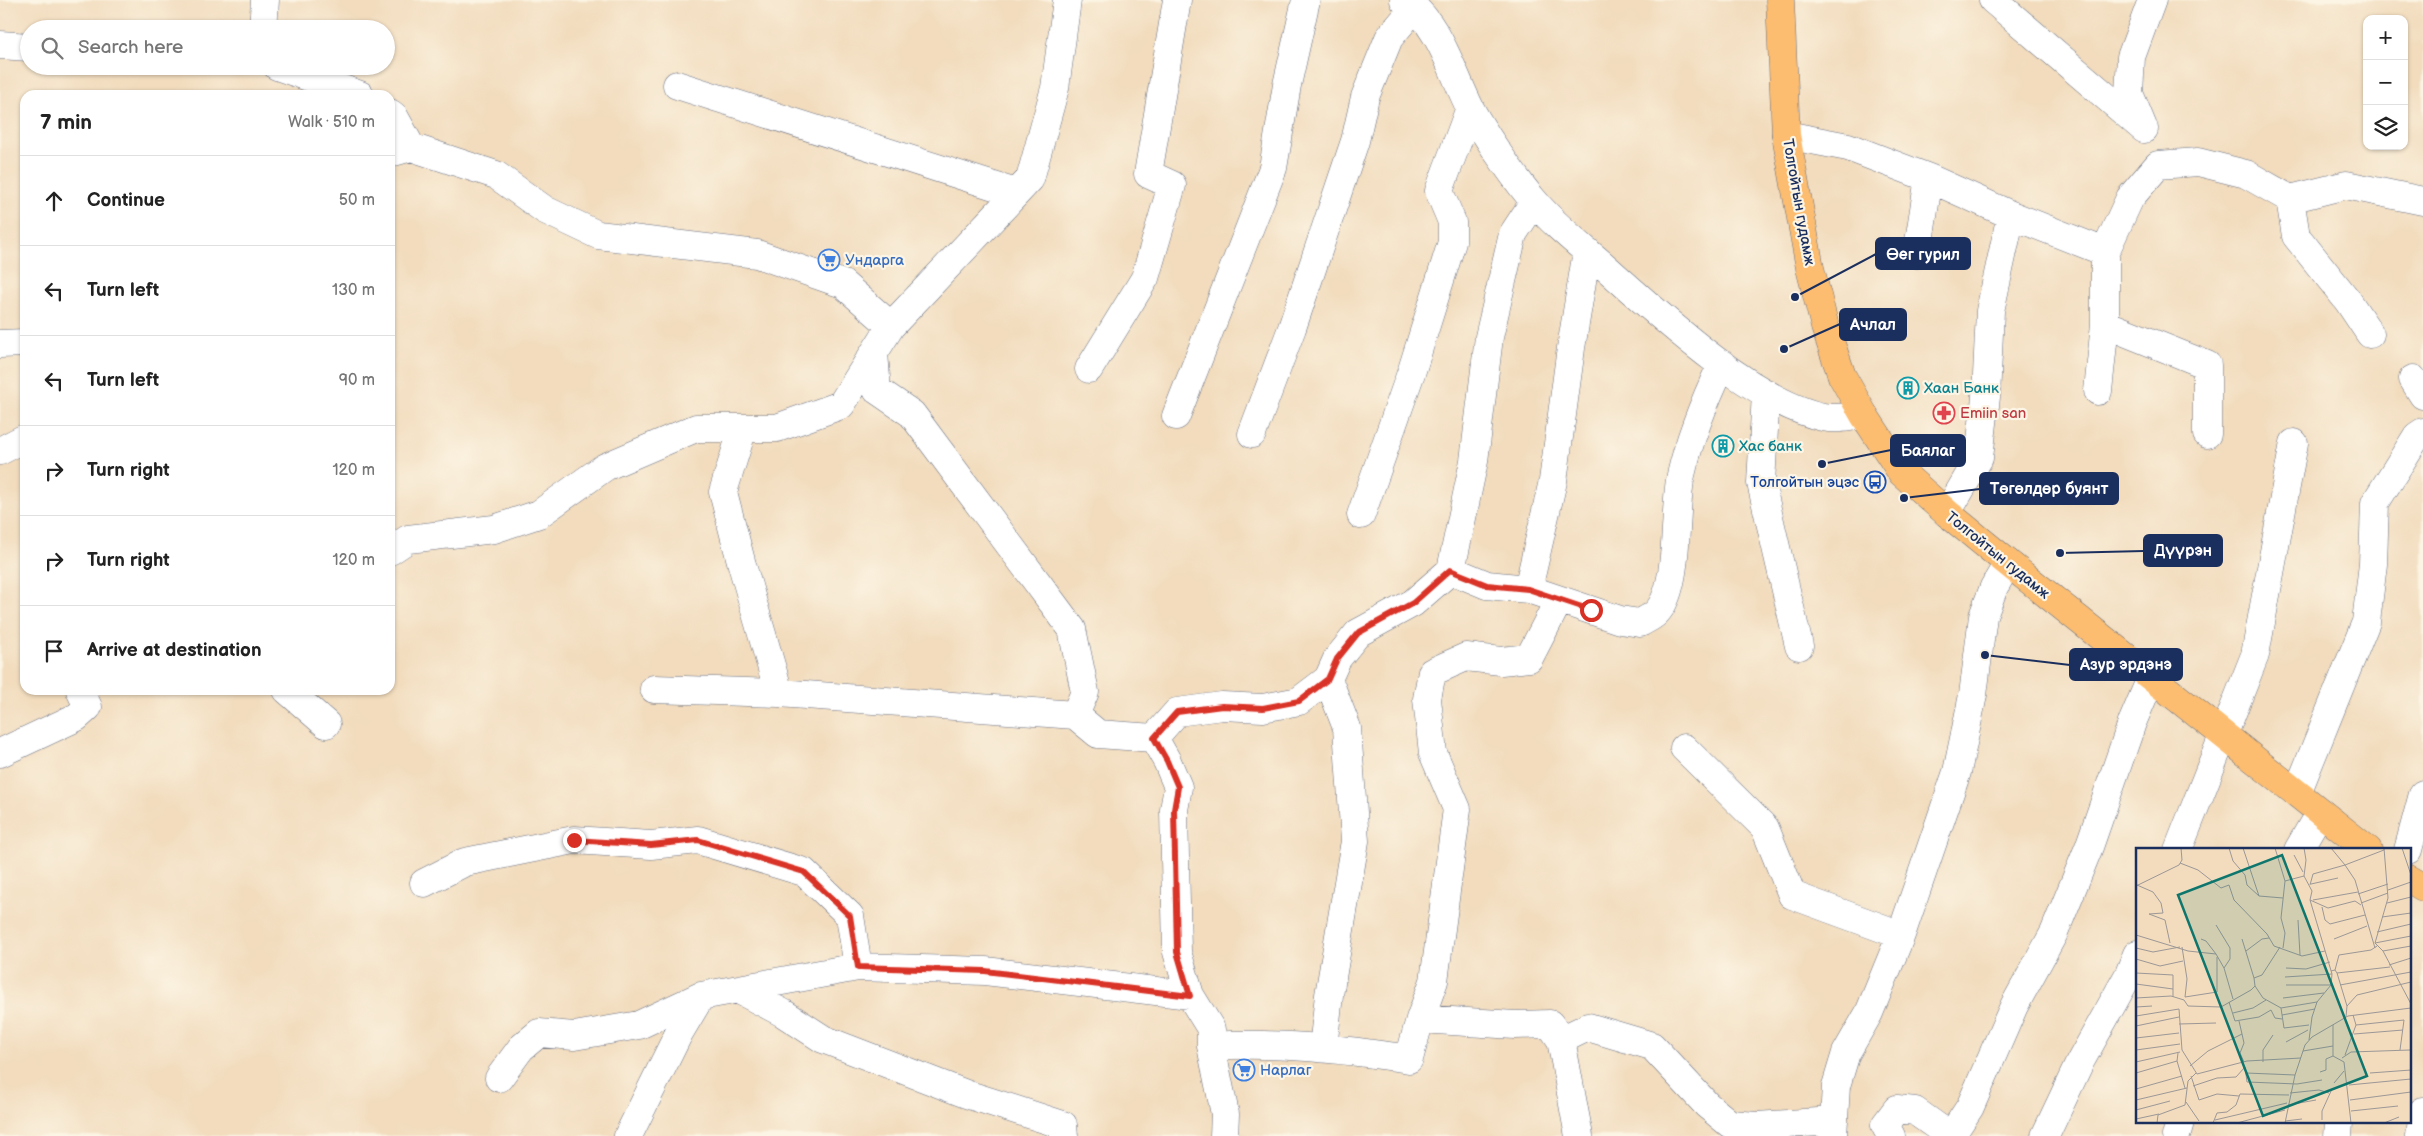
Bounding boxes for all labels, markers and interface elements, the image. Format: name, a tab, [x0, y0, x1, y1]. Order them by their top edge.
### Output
map controls	[2363, 15, 2408, 150]
button: +	[2363, 15, 2408, 60]
search box	[20, 20, 395, 75]
icon: search	[38, 34, 66, 62]
text: Search here	[78, 36, 183, 59]
button: −	[2363, 60, 2408, 105]
button: layers	[2363, 105, 2408, 150]
text: 7 min	[40, 110, 92, 135]
text: Walk · 510 m	[288, 113, 375, 132]
street label: Толгойтын гудамж	[1778, 137, 1819, 267]
icon: ahead	[40, 187, 68, 215]
text: Continue	[87, 189, 165, 212]
text: 50 m	[339, 191, 375, 210]
callout: Өег гурил	[1876, 238, 1970, 269]
text: Өег гурил	[1886, 246, 1960, 265]
supermarket icon: Ундарга	[817, 248, 841, 272]
place label: Ундарга	[845, 251, 904, 270]
icon: left	[40, 277, 68, 305]
text: Turn left	[87, 279, 159, 302]
text: 130 m	[332, 281, 375, 300]
callout: Ачлал	[1840, 309, 1906, 340]
text: Ачлал	[1849, 316, 1896, 335]
icon: left	[40, 367, 68, 395]
text: Turn left	[87, 369, 159, 392]
text: 90 m	[339, 371, 375, 390]
building icon: Хаан Банк	[1896, 376, 1920, 400]
place label: Хаан Банк	[1924, 379, 1999, 398]
pharmacy icon: Emiin san	[1932, 401, 1956, 425]
place label: Emiin san	[1960, 404, 2026, 423]
building icon: Хас банк	[1711, 434, 1735, 458]
callout: Баялаг	[1891, 435, 1965, 466]
place label: Хас банк	[1739, 437, 1802, 456]
text: Баялаг	[1901, 442, 1956, 461]
icon: right	[40, 457, 68, 485]
text: Turn right	[87, 459, 170, 482]
text: 120 m	[332, 461, 375, 480]
bus stop icon: Толгойтын эцэс	[1863, 470, 1887, 494]
place label: Толгойтын эцэс	[1750, 473, 1860, 492]
callout: Төгөлдөр буянт	[1980, 473, 2118, 504]
text: Төгөлдөр буянт	[1990, 480, 2109, 499]
street label: Толгойтын гудамж	[1942, 508, 2054, 603]
callout: Дүүрэн	[2144, 535, 2222, 566]
text: Дүүрэн	[2154, 542, 2212, 561]
icon: right	[40, 547, 68, 575]
text: Turn right	[87, 549, 170, 572]
text: 120 m	[332, 551, 375, 570]
route start	[1580, 599, 1603, 622]
icon: arrive	[40, 637, 68, 665]
text: Arrive at destination	[87, 639, 262, 662]
callout: Азур эрдэнэ	[2070, 649, 2182, 680]
text: Азур эрдэнэ	[2079, 656, 2172, 675]
route end	[563, 829, 586, 852]
inset map	[2136, 848, 2410, 1124]
supermarket icon: Нарлаг	[1232, 1058, 1256, 1082]
place label: Нарлаг	[1260, 1061, 1312, 1080]

